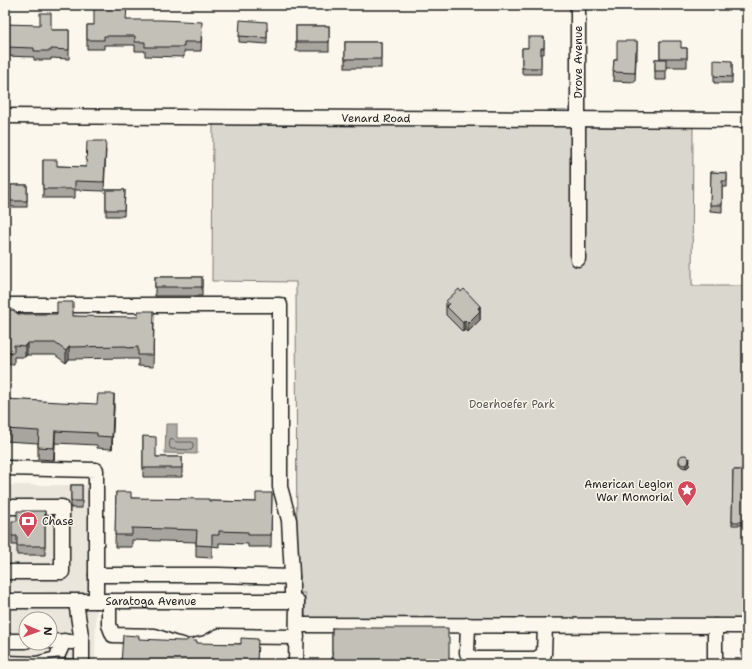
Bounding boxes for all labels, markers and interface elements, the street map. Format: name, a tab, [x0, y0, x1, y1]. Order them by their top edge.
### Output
street label: Drove Avenue	[571, 26, 586, 98]
street label: Venard Road	[341, 110, 411, 126]
park label: Doerhoefer Park	[469, 397, 555, 412]
place label: American Legion War Momorial	[584, 477, 674, 505]
place icon: American Legion War Momorial	[676, 479, 698, 507]
bank icon: Chase	[17, 510, 39, 538]
place label: Chase	[42, 514, 74, 529]
street label: Saratoga Avenue	[105, 594, 197, 609]
north arrow	[18, 611, 58, 651]
text: N	[40, 627, 55, 636]

